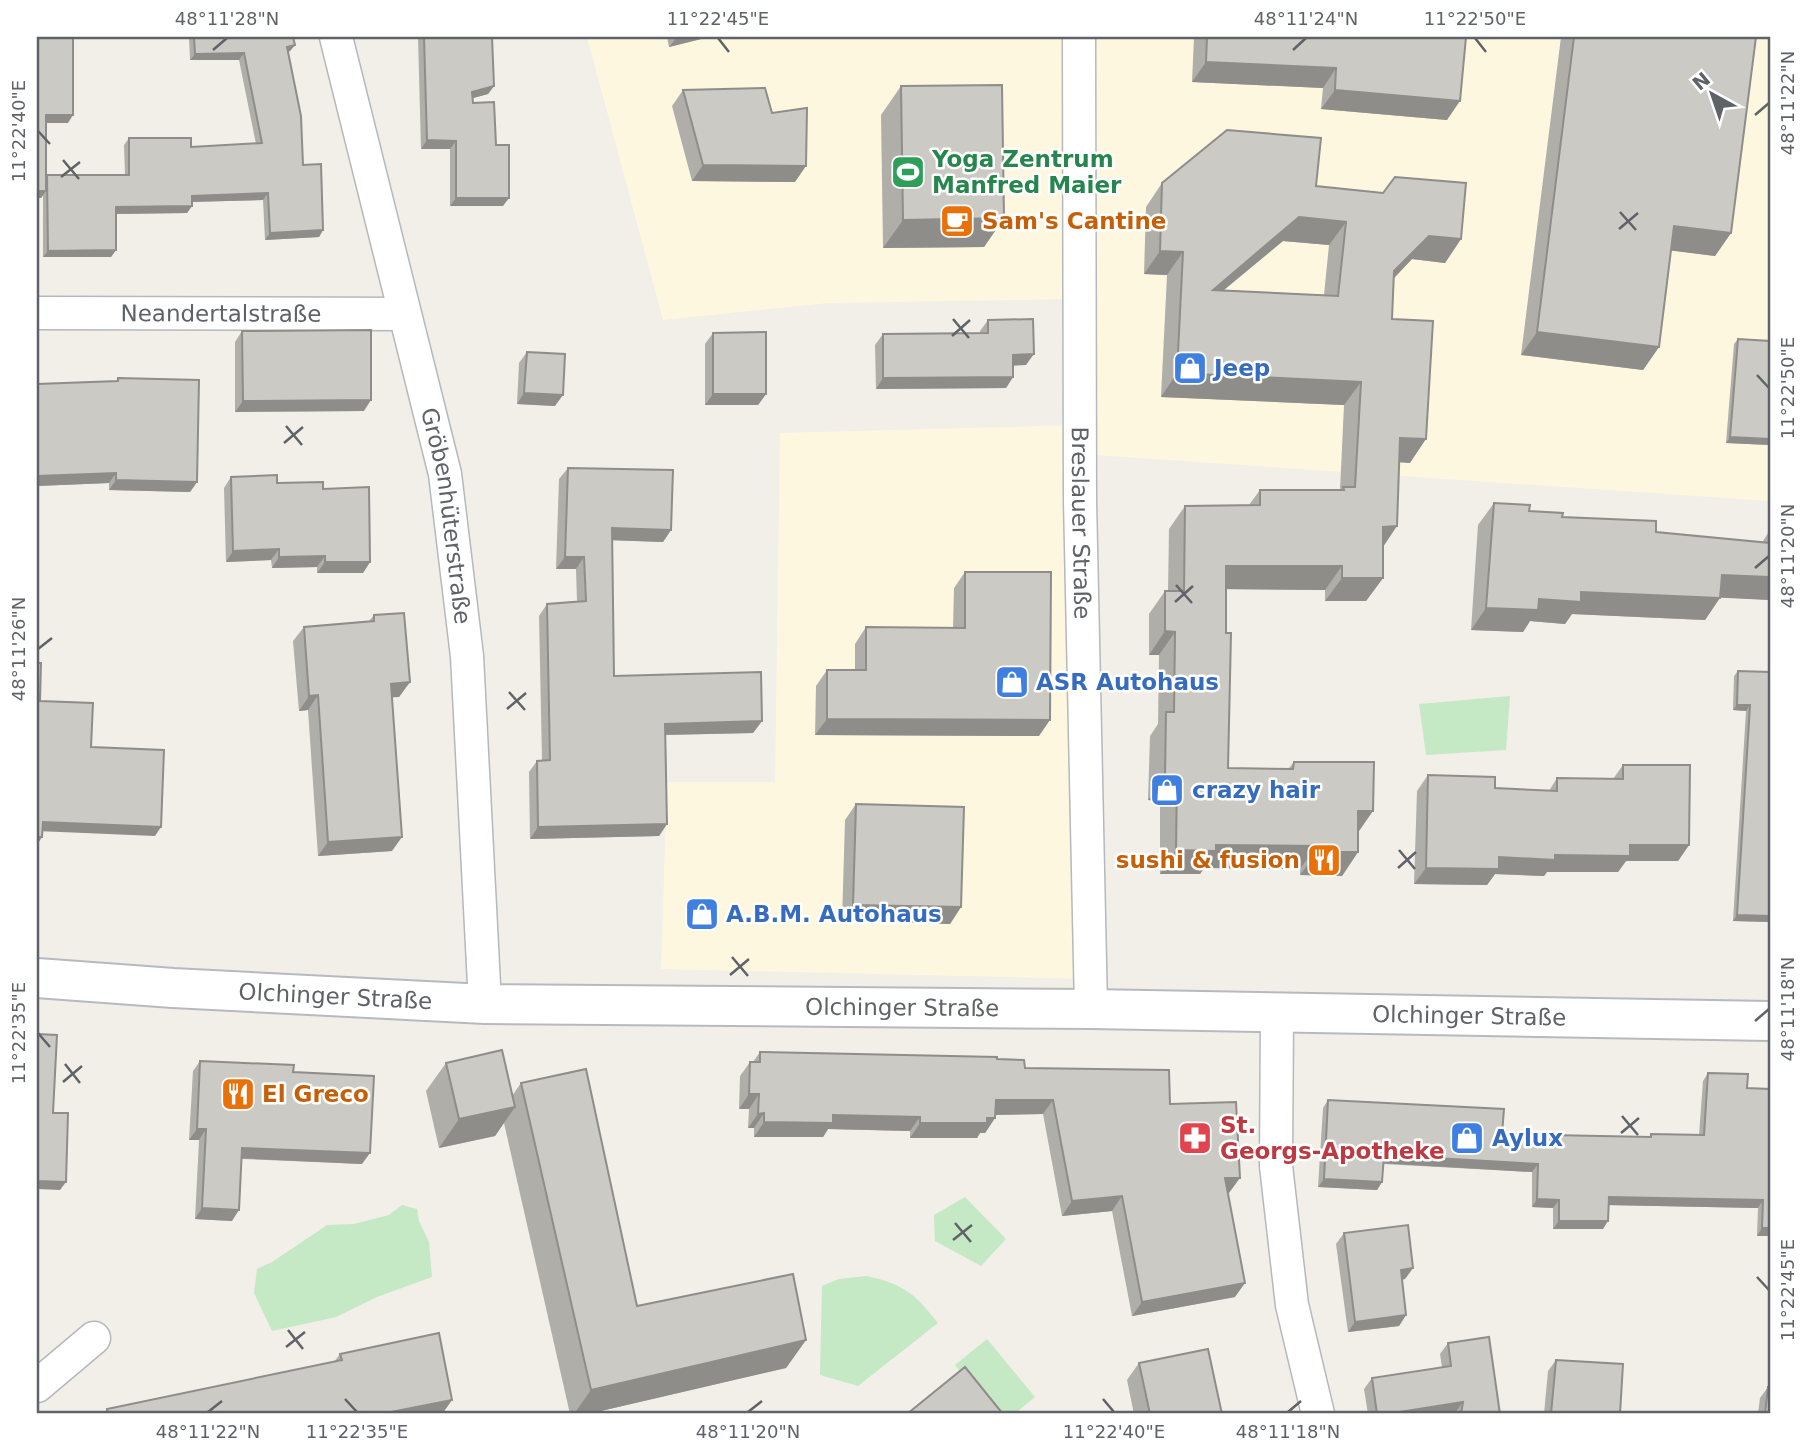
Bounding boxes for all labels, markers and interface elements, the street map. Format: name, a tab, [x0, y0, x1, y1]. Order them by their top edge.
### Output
text: 48°11'28"N	[175, 8, 279, 29]
text: 11°22'45"E	[667, 8, 769, 29]
text: 48°11'24"N	[1254, 8, 1358, 29]
text: 11°22'50"E	[1424, 8, 1526, 29]
text: 48°11'22"N	[1777, 51, 1798, 155]
north arrow	[1678, 60, 1748, 130]
text: N	[1688, 67, 1714, 95]
text: 11°22'40"E	[8, 80, 29, 182]
place label: Yoga Zentrum Manfred Maier	[931, 146, 1122, 198]
sports icon: Yoga Zentrum Manfred Maier	[889, 153, 927, 191]
cafe icon: Sam's Cantine	[938, 202, 976, 240]
place label: Sam's Cantine	[982, 208, 1166, 234]
street label: Neandertalstraße	[120, 300, 322, 327]
text: 11°22'50"E	[1777, 337, 1798, 439]
shop icon: Jeep	[1171, 349, 1209, 387]
place label: Jeep	[1212, 355, 1270, 381]
street label: Gröbenhüterstraße	[416, 405, 476, 626]
street label: Breslauer Straße	[1067, 427, 1096, 620]
text: 48°11'20"N	[1777, 504, 1798, 608]
text: 48°11'26"N	[8, 597, 29, 701]
shop icon: ASR Autohaus	[993, 663, 1031, 701]
place label: ASR Autohaus	[1036, 669, 1219, 695]
shop icon: crazy hair	[1148, 771, 1186, 809]
place label: crazy hair	[1192, 777, 1321, 803]
restaurant icon: sushi & fusion	[1305, 841, 1343, 879]
place label: sushi & fusion	[1116, 847, 1300, 873]
shop icon: A.B.M. Autohaus	[683, 895, 721, 933]
place label: A.B.M. Autohaus	[726, 901, 942, 927]
text: 48°11'18"N	[1777, 957, 1798, 1061]
street label: Olchinger Straße	[238, 978, 433, 1014]
text: 11°22'35"E	[8, 982, 29, 1084]
street label: Olchinger Straße	[805, 994, 999, 1021]
street label: Olchinger Straße	[1372, 1001, 1566, 1030]
restaurant icon: El Greco	[219, 1075, 257, 1113]
place label: El Greco	[262, 1081, 369, 1107]
place label: St. Georgs-Apotheke	[1220, 1112, 1445, 1164]
pharmacy icon: St. Georgs-Apotheke	[1176, 1119, 1214, 1157]
shop icon: Aylux	[1448, 1119, 1486, 1157]
place label: Aylux	[1492, 1125, 1563, 1151]
text: 11°22'45"E	[1777, 1239, 1798, 1341]
text: 48°11'22"N	[156, 1421, 260, 1442]
text: 11°22'35"E	[306, 1421, 408, 1442]
text: 48°11'20"N	[696, 1421, 800, 1442]
text: 11°22'40"E	[1063, 1421, 1165, 1442]
text: 48°11'18"N	[1236, 1421, 1340, 1442]

